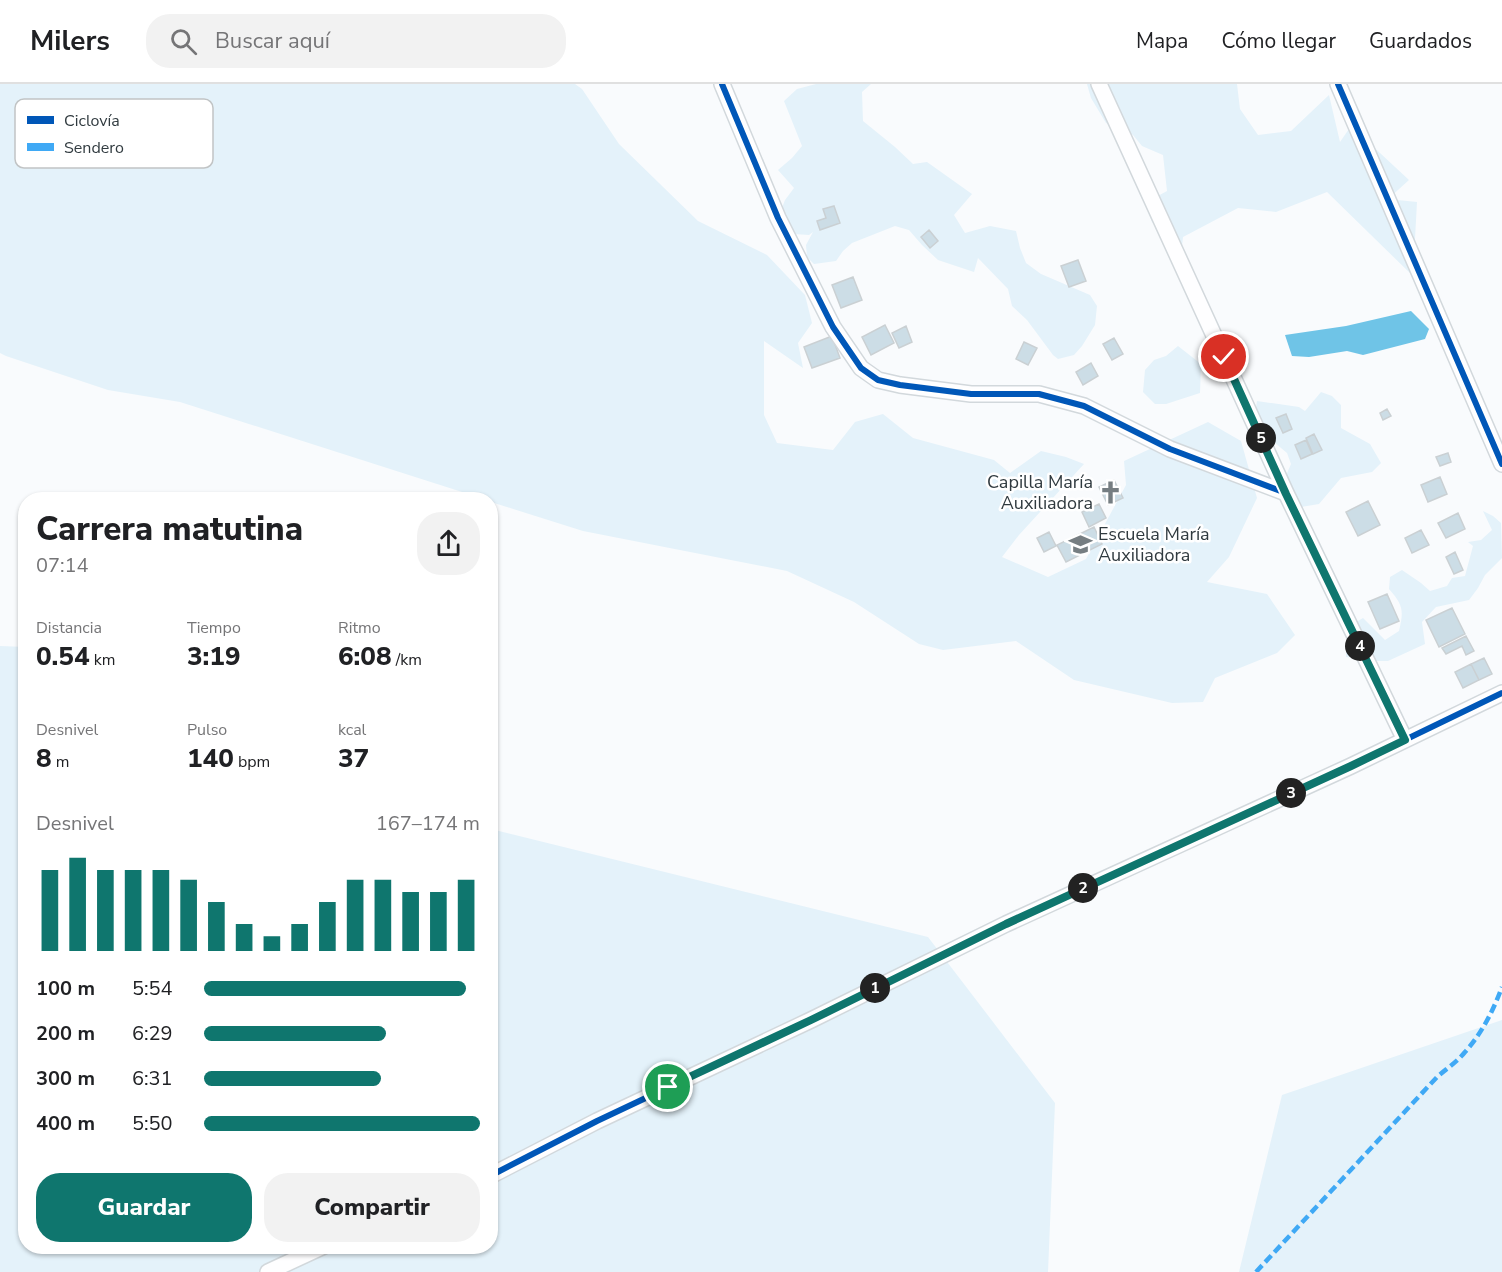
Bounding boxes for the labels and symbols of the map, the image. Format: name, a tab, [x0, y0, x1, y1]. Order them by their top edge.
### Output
legend	[15, 99, 213, 168]
text: Ciclovía	[64, 110, 120, 132]
text: Sendero	[64, 137, 124, 159]
pin	[1198, 331, 1249, 382]
pin: 5	[1246, 423, 1276, 453]
place label: Capilla María Auxiliadora	[987, 470, 1093, 515]
church icon: Capilla María Auxiliadora	[1098, 479, 1124, 505]
place label: Escuela María Auxiliadora	[1098, 522, 1210, 567]
school or university icon: Escuela María Auxiliadora	[1067, 531, 1093, 557]
pin: 4	[1345, 631, 1375, 661]
pin: 3	[1276, 778, 1306, 808]
pin: 2	[1068, 873, 1098, 903]
pin: 1	[860, 973, 890, 1003]
pin	[642, 1061, 693, 1112]

